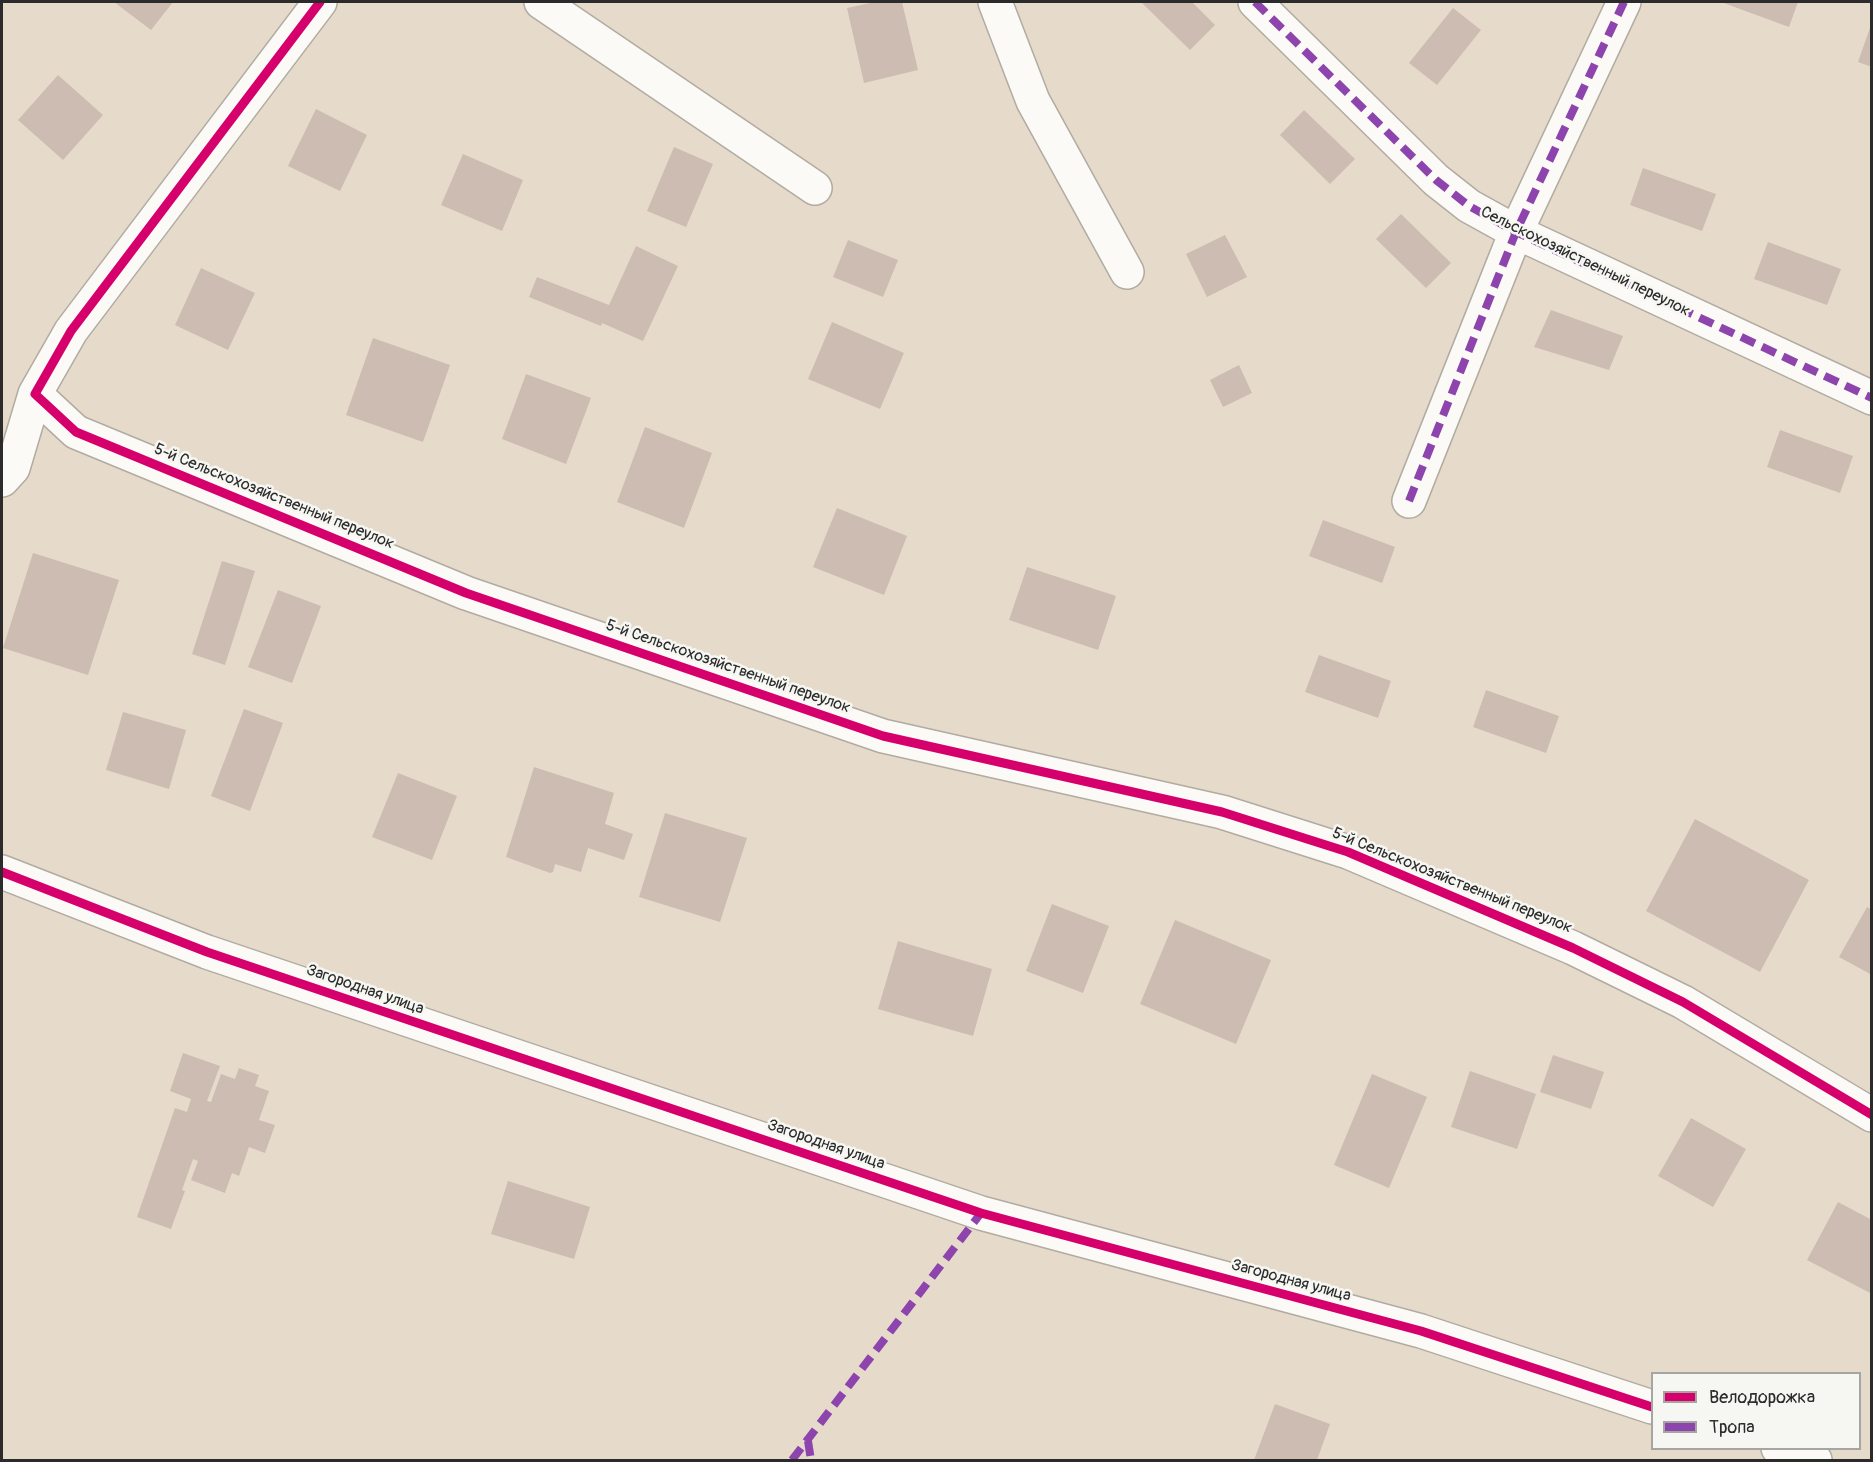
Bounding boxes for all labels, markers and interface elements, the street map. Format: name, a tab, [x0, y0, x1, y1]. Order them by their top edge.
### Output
street label: Сельскохозяйственный переулок	[1477, 203, 1693, 321]
street label: 5-й Сельскохозяйственный переулок	[151, 440, 397, 554]
street label: 5-й Сельскохозяйственный переулок	[603, 616, 853, 718]
street label: 5-й Сельскохозяйственный переулок	[1329, 824, 1575, 938]
street label: Загородная улица	[304, 961, 426, 1019]
street label: Загородная улица	[765, 1116, 887, 1174]
street label: Загородная улица	[1229, 1256, 1353, 1306]
legend	[1651, 1372, 1861, 1450]
text: Велодорожка	[1709, 1386, 1815, 1409]
text: Тропа	[1709, 1416, 1755, 1439]

